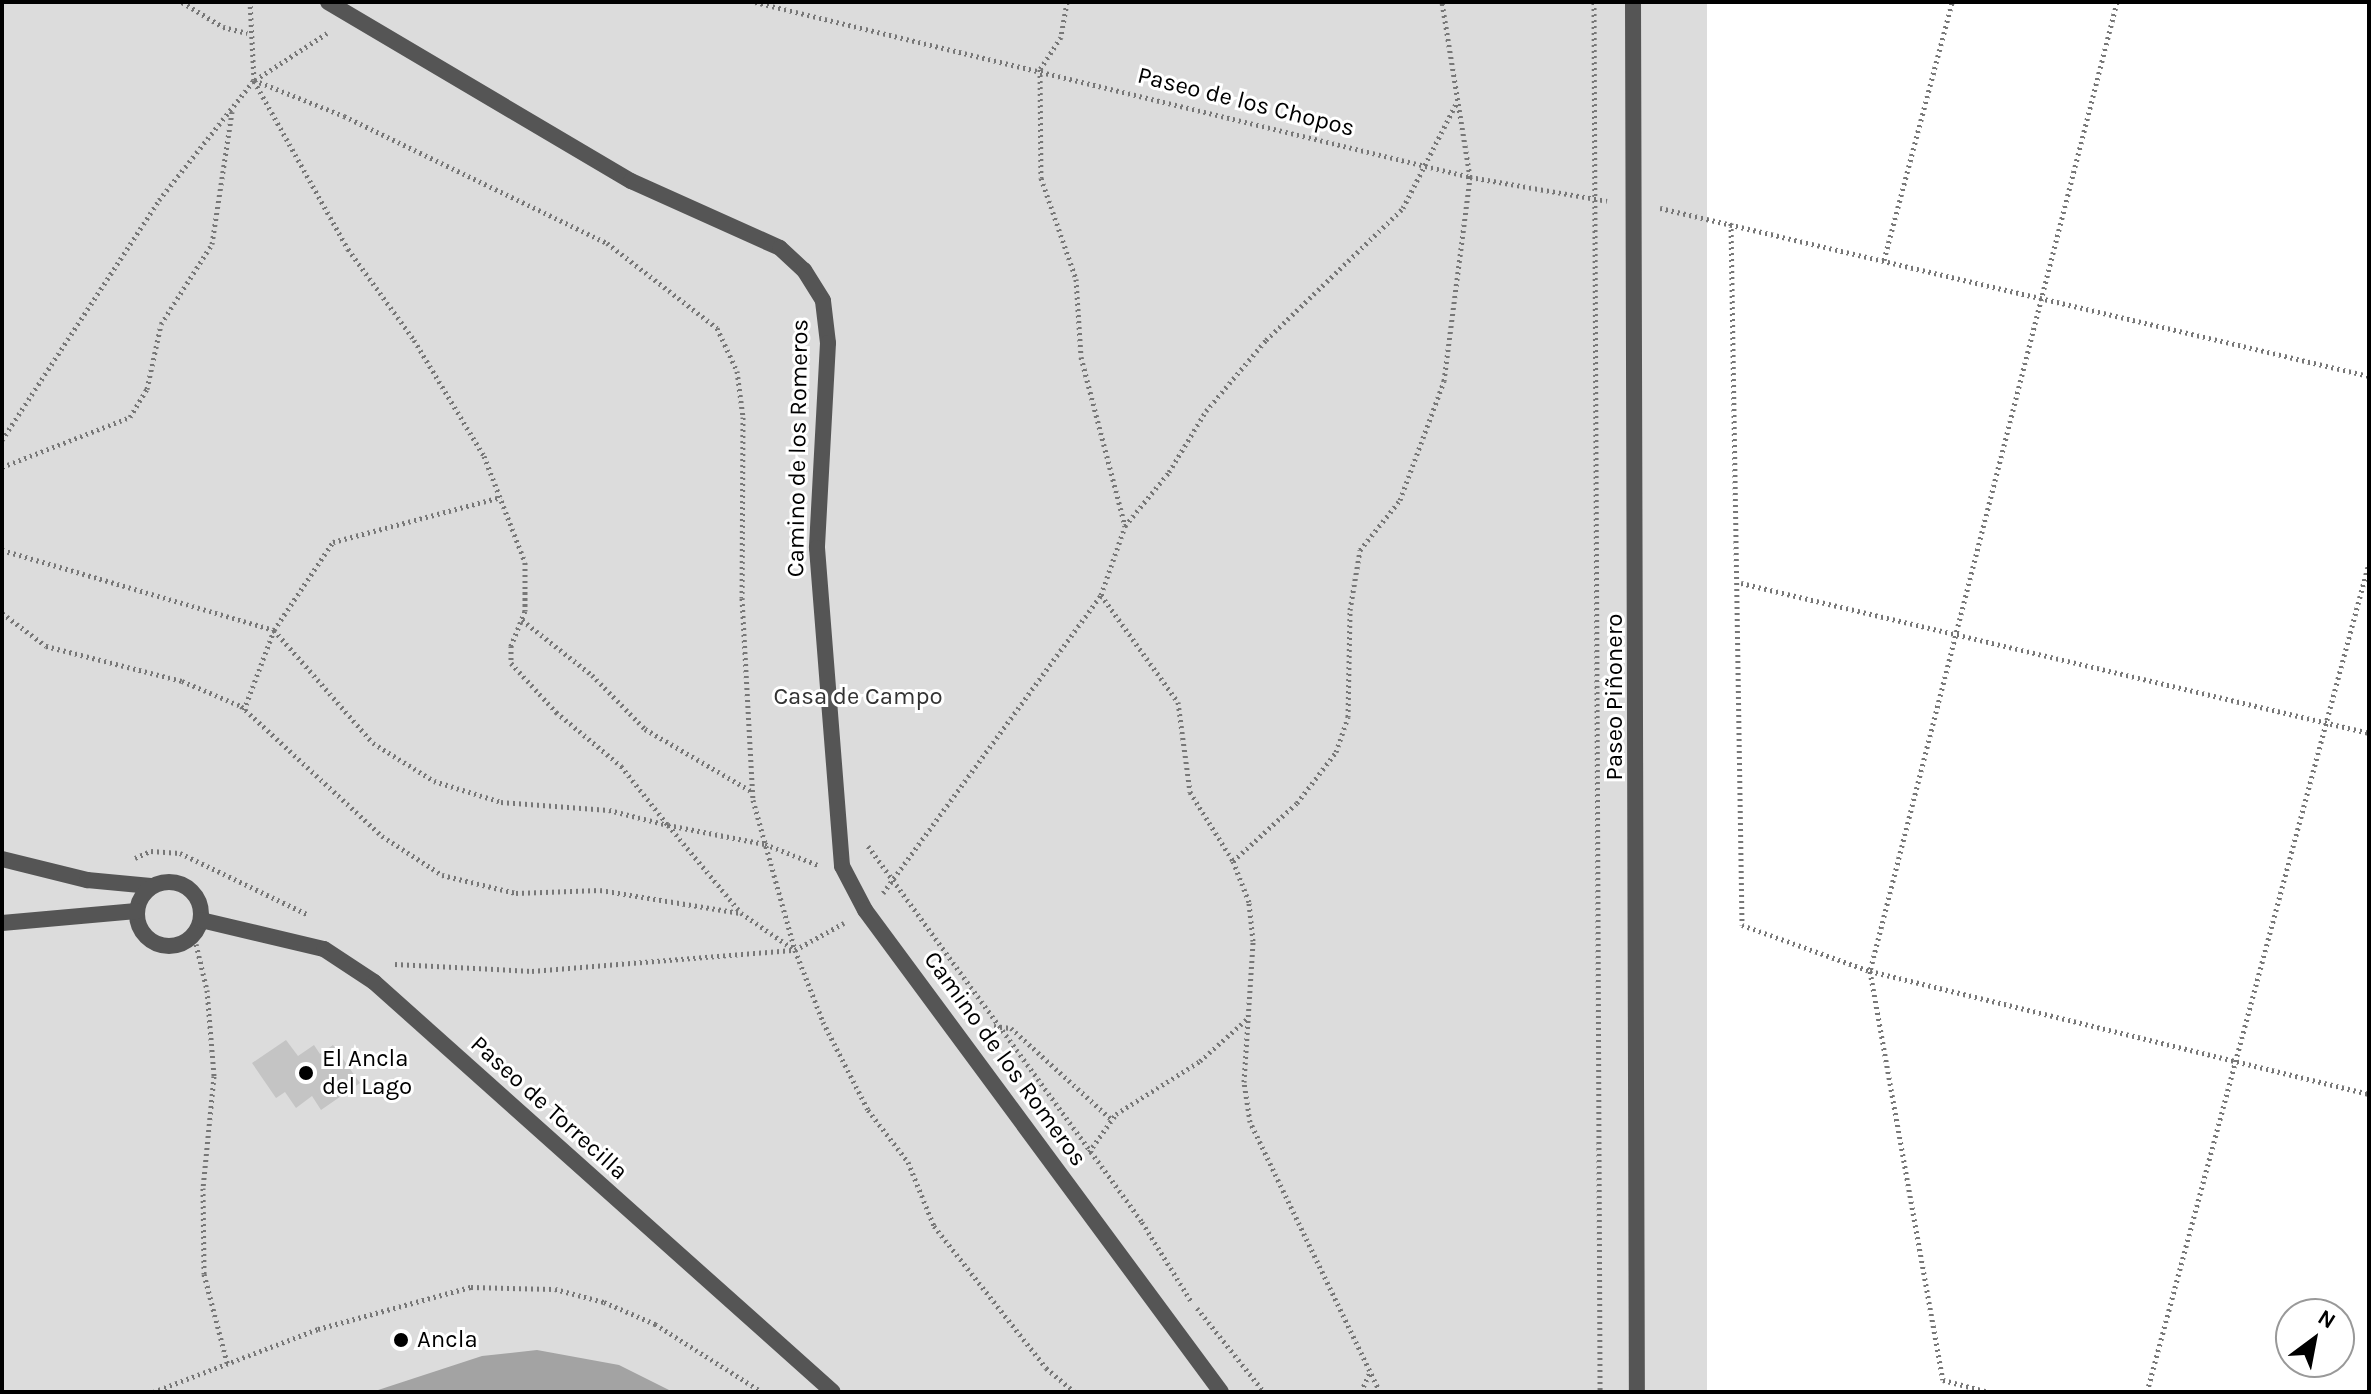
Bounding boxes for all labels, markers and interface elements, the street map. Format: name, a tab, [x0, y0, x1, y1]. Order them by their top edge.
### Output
street label: Paseo de los Chopos	[1134, 61, 1358, 143]
street label: Camino de los Romeros	[781, 319, 815, 577]
street label: Paseo Piñonero	[1601, 614, 1629, 780]
park label: Casa de Campo	[773, 683, 943, 711]
street label: Camino de los Romeros	[917, 946, 1093, 1172]
street label: Paseo de Torrecilla	[464, 1030, 634, 1186]
place label: El Ancla del Lago	[322, 1045, 412, 1101]
marker: El Ancla del Lago	[297, 1064, 315, 1082]
north arrow	[2275, 1298, 2355, 1378]
text: N	[2313, 1304, 2340, 1335]
place label: Ancla	[417, 1326, 478, 1354]
marker: Ancla	[392, 1331, 410, 1349]

